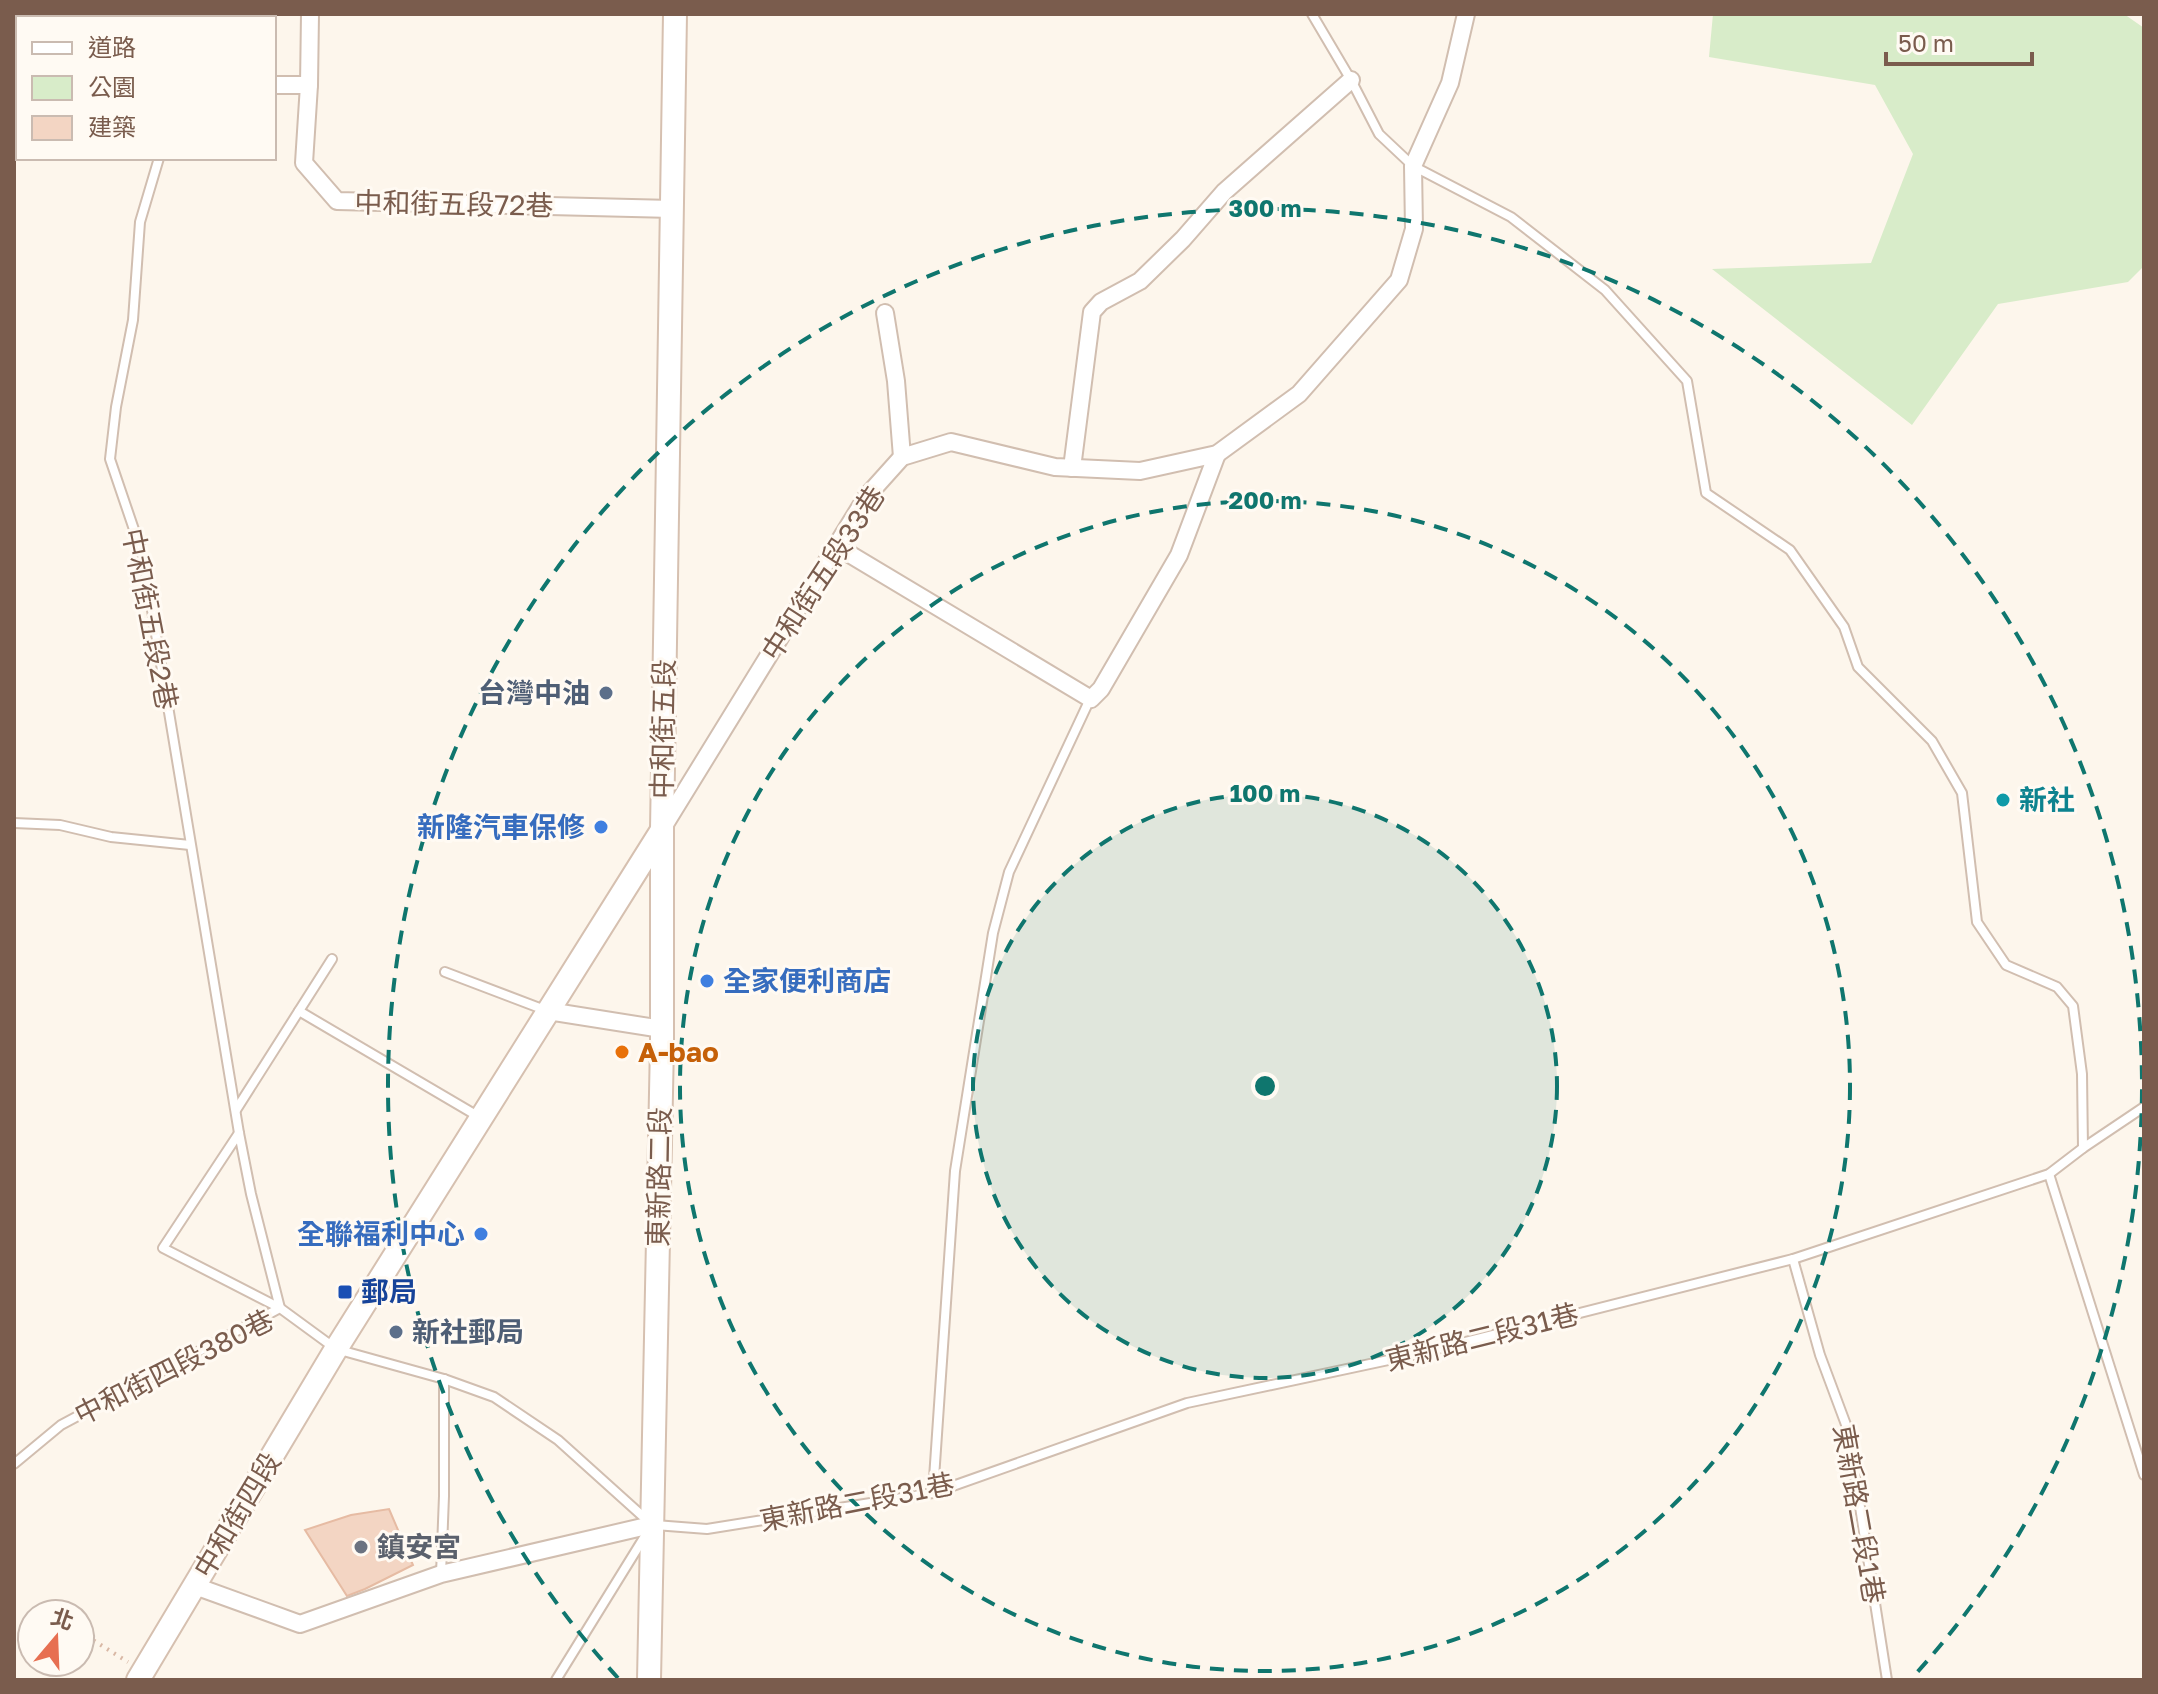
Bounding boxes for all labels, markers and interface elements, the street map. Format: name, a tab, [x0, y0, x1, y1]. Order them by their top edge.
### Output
legend	[16, 16, 276, 160]
scale bar	[1886, 16, 2032, 66]
text: 50 m	[1898, 28, 1954, 57]
text: 道路	[88, 32, 136, 61]
text: 公園	[88, 72, 136, 101]
text: 建築	[88, 112, 136, 141]
street label: 中和街五段72巷	[354, 185, 554, 222]
text: 300 m	[1229, 193, 1301, 222]
street label: 中和街五段33巷	[754, 480, 891, 666]
text: 200 m	[1229, 485, 1301, 514]
street label: 中和街五段2巷	[117, 525, 184, 712]
street label: 中和街五段	[645, 659, 680, 799]
place label: 台灣中油	[478, 676, 590, 709]
marker: 台灣中油	[597, 684, 615, 702]
text: 100 m	[1230, 778, 1300, 807]
place label: 新社	[2019, 783, 2075, 816]
marker: 新社	[1994, 791, 2012, 809]
place label: 新隆汽車保修	[417, 810, 585, 843]
marker: 新隆汽車保修	[592, 818, 610, 836]
place label: 全家便利商店	[723, 964, 891, 997]
marker: 全家便利商店	[698, 972, 716, 990]
place label: A-bao	[638, 1035, 719, 1068]
marker: A-bao	[613, 1043, 631, 1061]
centre of rings	[1251, 1072, 1279, 1100]
street label: 東新路二段	[641, 1107, 676, 1247]
place label: 全聯福利中心	[297, 1217, 465, 1250]
marker: 全聯福利中心	[472, 1225, 490, 1243]
place label: 郵局	[361, 1275, 417, 1308]
marker: 郵局	[336, 1283, 354, 1301]
street label: 東新路二段31巷	[1382, 1297, 1582, 1376]
street label: 中和街四段380巷	[69, 1302, 279, 1431]
place label: 新社郵局	[412, 1315, 524, 1348]
marker: 新社郵局	[387, 1323, 405, 1341]
street label: 東新路二段1巷	[1827, 1422, 1892, 1606]
street label: 中和街四段	[186, 1446, 287, 1583]
street label: 東新路二段31巷	[757, 1466, 957, 1537]
place label: 鎮安宮	[377, 1530, 461, 1563]
marker: 鎮安宮	[352, 1538, 370, 1556]
north arrow	[16, 1598, 96, 1678]
text: 北	[48, 1602, 77, 1635]

